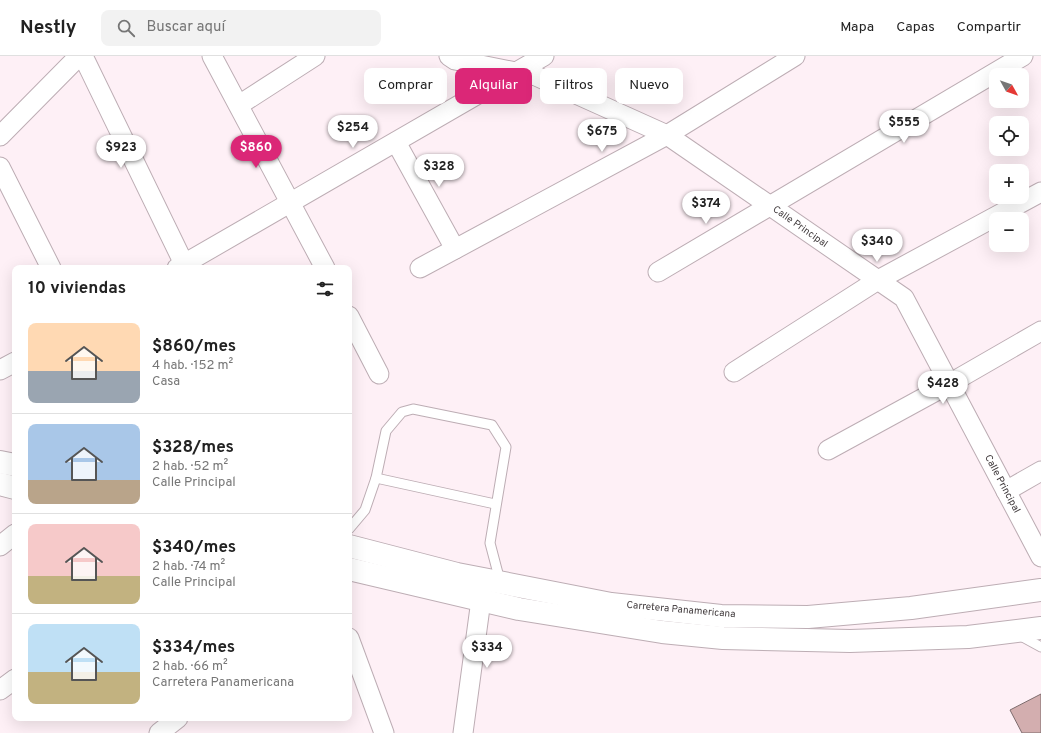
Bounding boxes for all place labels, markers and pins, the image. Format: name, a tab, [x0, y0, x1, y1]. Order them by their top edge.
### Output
pin: $555	[880, 110, 928, 144]
pin: $254	[329, 115, 377, 149]
pin: $675	[578, 119, 626, 153]
pin: $923	[97, 135, 145, 169]
pin: $860	[232, 135, 280, 169]
pin: $328	[415, 154, 463, 188]
pin: $374	[682, 191, 730, 225]
pin: $340	[853, 229, 901, 263]
pin: $428	[919, 371, 967, 405]
pin: $334	[463, 635, 511, 669]

